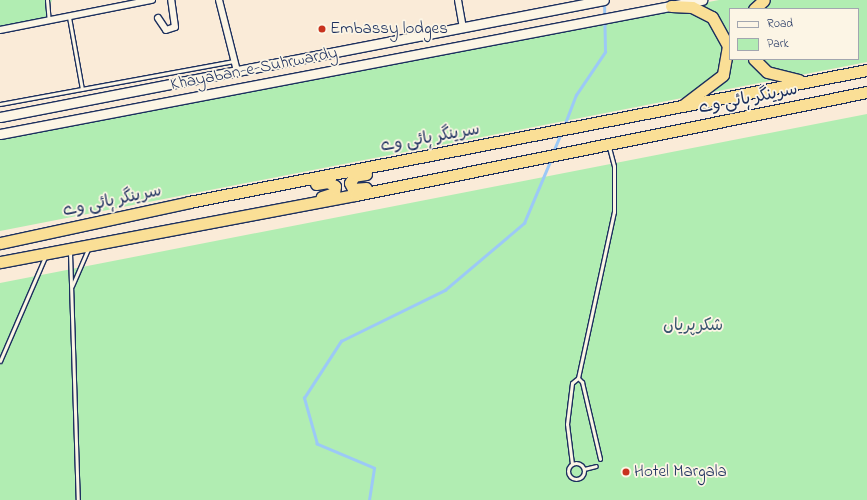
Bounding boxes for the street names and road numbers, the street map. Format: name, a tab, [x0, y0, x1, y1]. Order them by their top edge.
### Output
street label: Khayaban-e-Suhrwardy	[169, 43, 339, 95]
street label: سرینگر ہائی وے	[697, 79, 799, 119]
street label: سرینگر ہائی وے	[379, 119, 481, 157]
street label: سرینگر ہائی وے	[61, 181, 163, 221]

